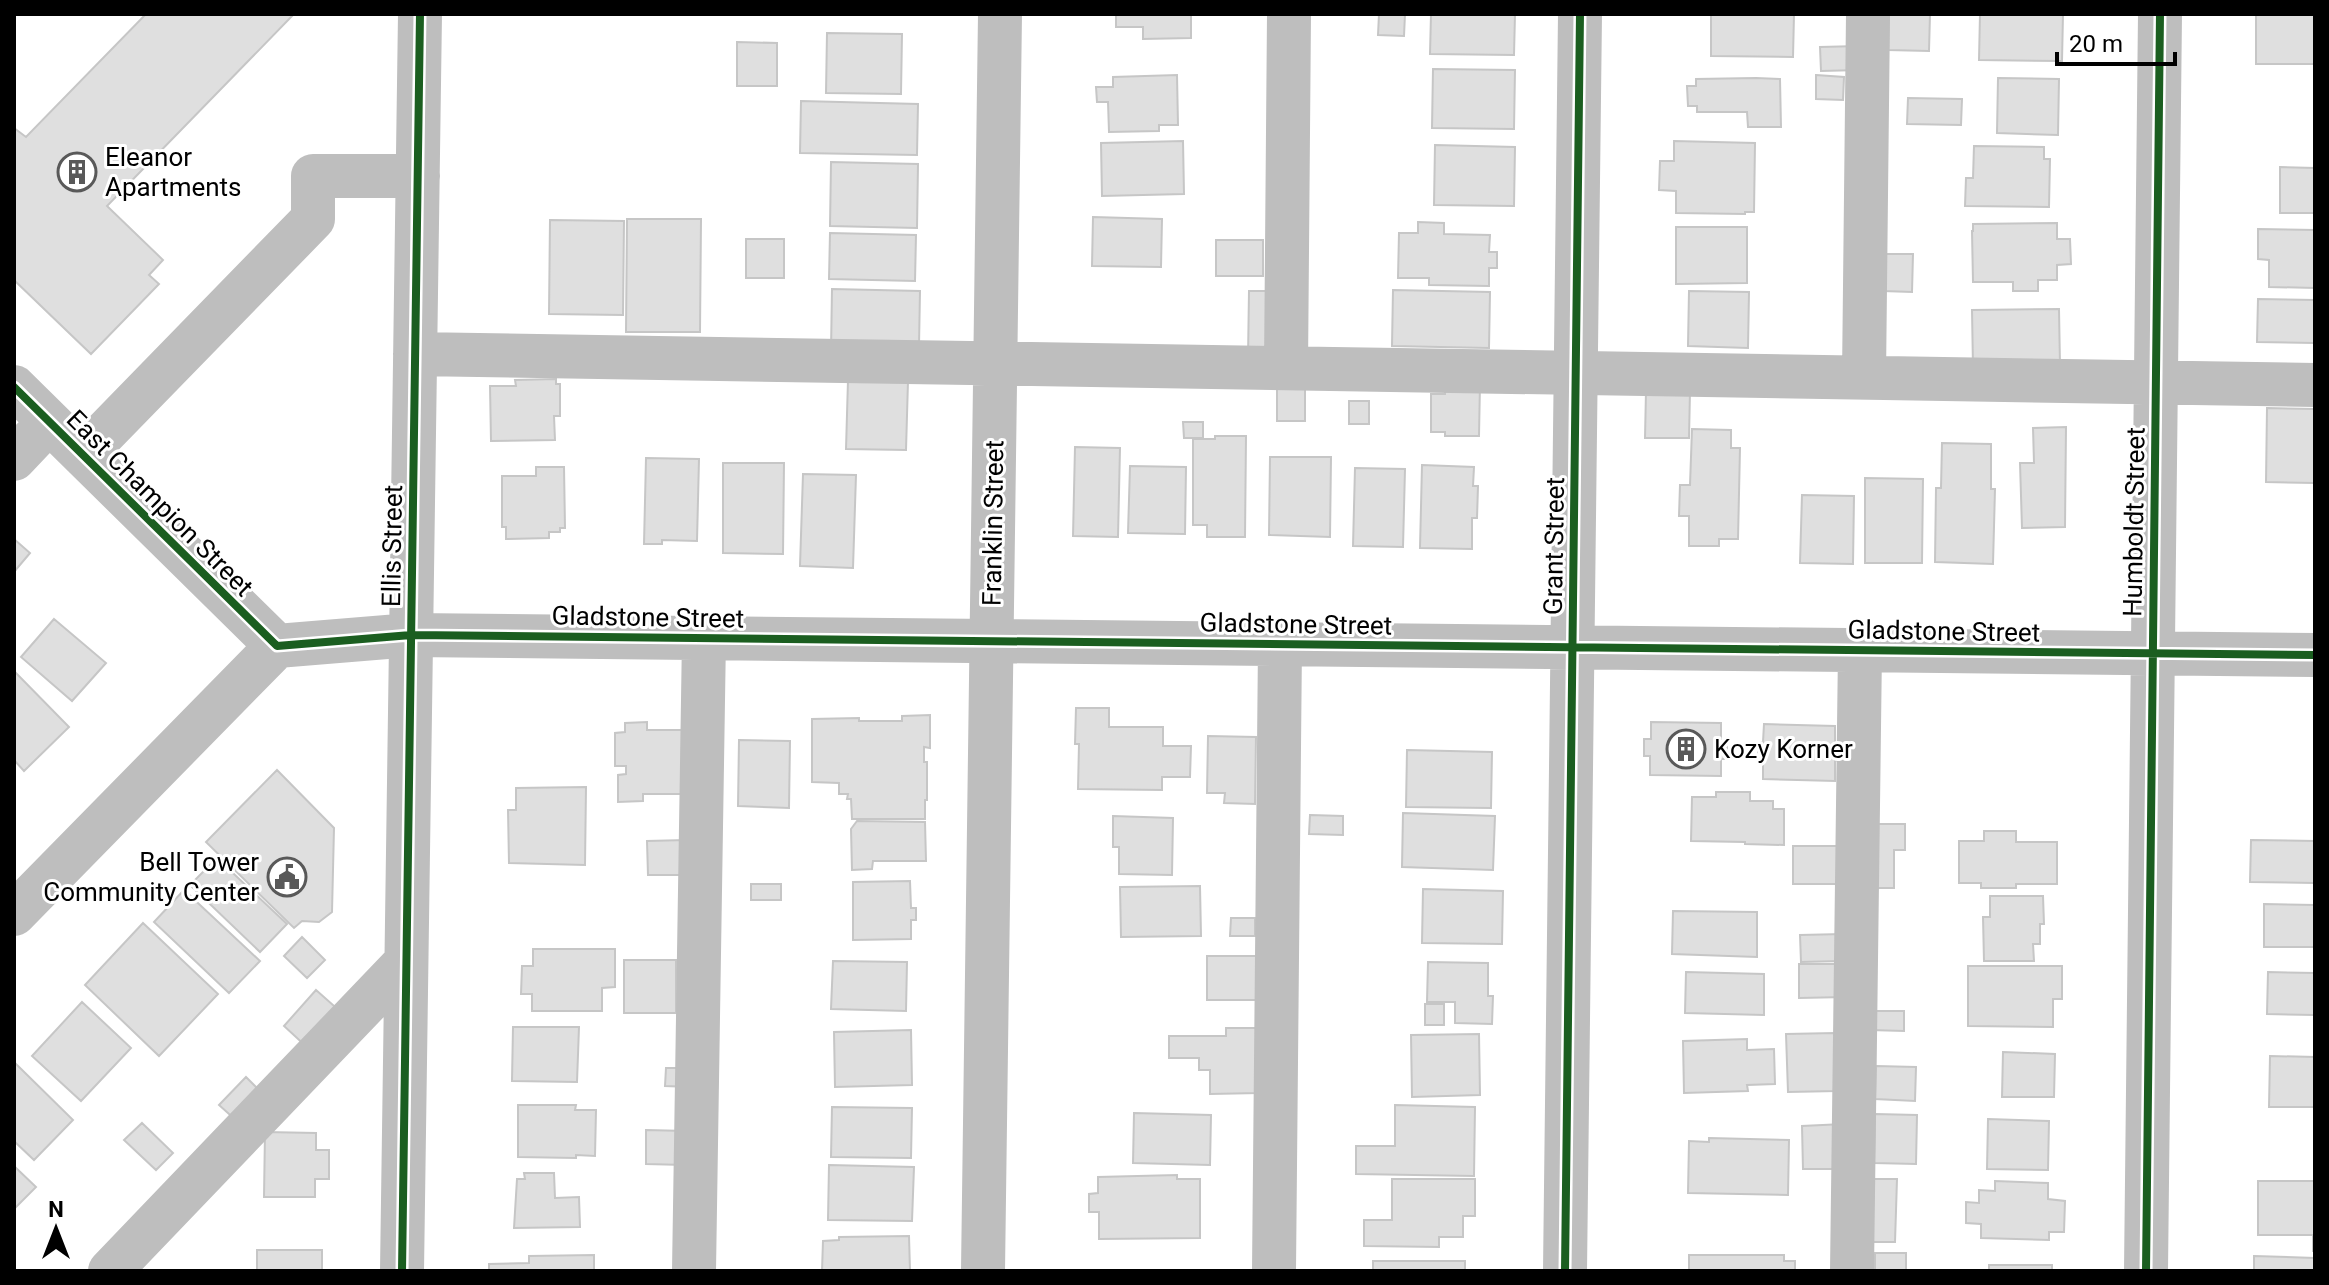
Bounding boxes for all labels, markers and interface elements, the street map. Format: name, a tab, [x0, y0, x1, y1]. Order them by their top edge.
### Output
scale bar	[2057, 16, 2175, 66]
text: 20 m	[2069, 30, 2123, 58]
place label: Eleanor Apartments	[105, 142, 242, 202]
building icon: Eleanor Apartments	[56, 151, 98, 193]
street label: East Champion Street	[61, 404, 259, 602]
street label: Humboldt Street	[2117, 427, 2151, 617]
street label: Franklin Street	[977, 440, 1009, 606]
street label: Grant Street	[1538, 477, 1570, 615]
street label: Ellis Street	[376, 485, 408, 607]
street label: Gladstone Street	[551, 600, 745, 634]
street label: Gladstone Street	[1199, 607, 1393, 641]
street label: Gladstone Street	[1847, 614, 2041, 648]
building icon: Kozy Korner	[1665, 728, 1707, 770]
place label: Kozy Korner	[1714, 734, 1853, 764]
place label: Bell Tower Community Center	[43, 847, 259, 907]
public building icon: Bell Tower Community Center	[266, 856, 308, 898]
north arrow	[16, 1189, 96, 1269]
text: N	[48, 1197, 64, 1222]

